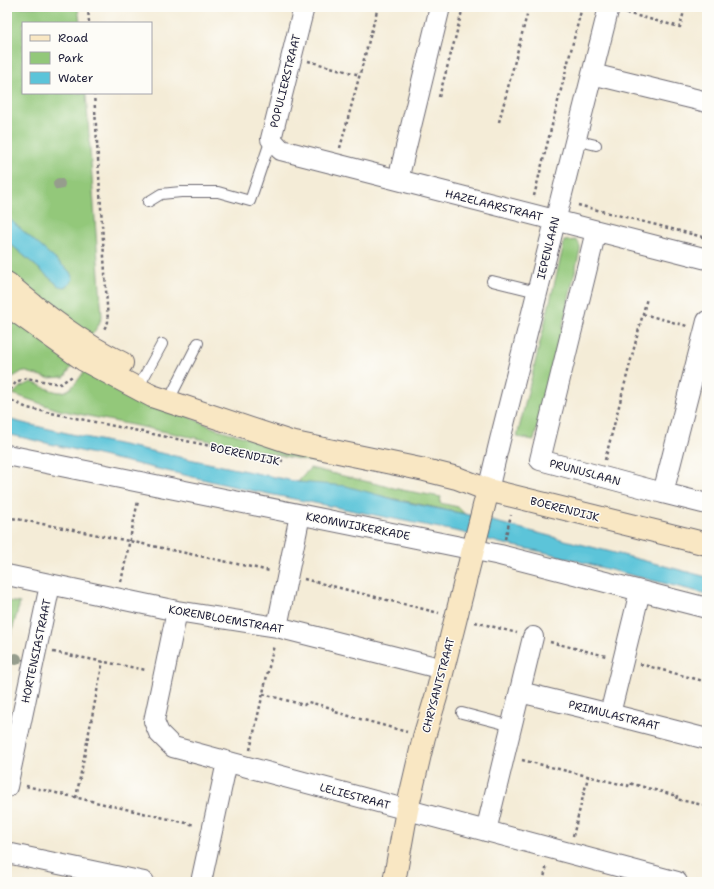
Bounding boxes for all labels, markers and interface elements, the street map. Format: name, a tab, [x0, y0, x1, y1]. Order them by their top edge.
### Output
legend	[22, 22, 152, 94]
text: Road	[58, 30, 89, 46]
street label: POPULIERSTRAAT	[267, 33, 304, 130]
text: Park	[58, 50, 84, 66]
text: Water	[58, 70, 94, 86]
street label: HAZELAARSTRAAT	[444, 186, 544, 225]
street label: IEPENLAAN	[533, 215, 564, 281]
street label: BOERENDIJK	[209, 440, 281, 469]
street label: PRUNUSLAAN	[548, 456, 622, 489]
street label: BOERENDIJK	[529, 494, 601, 525]
street label: KROMWIJKERKADE	[304, 509, 412, 544]
street label: HORTENSIASTRAAT	[18, 597, 55, 705]
street label: KORENBLOEMSTRAAT	[167, 602, 285, 637]
street label: CHRYSANTSTRAAT	[419, 636, 458, 735]
street label: PRIMULASTRAAT	[567, 697, 661, 734]
street label: LELIESTRAAT	[318, 780, 392, 813]

